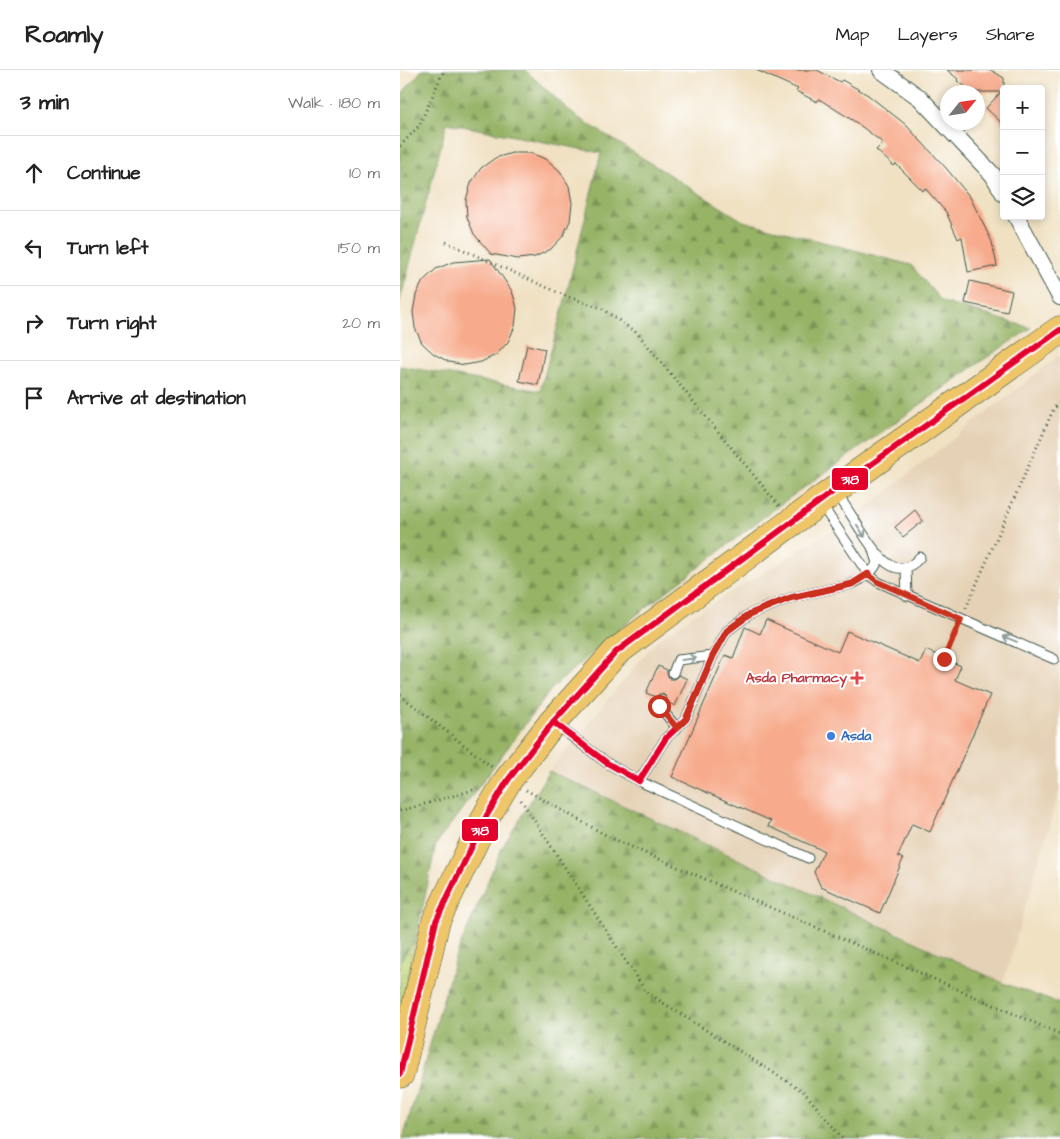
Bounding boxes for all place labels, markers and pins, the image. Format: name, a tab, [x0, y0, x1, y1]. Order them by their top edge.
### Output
place label: Asda Pharmacy	[746, 668, 847, 688]
marker: Asda Pharmacy	[851, 672, 863, 684]
place label: Asda	[841, 726, 872, 746]
marker: Asda	[825, 730, 837, 742]

